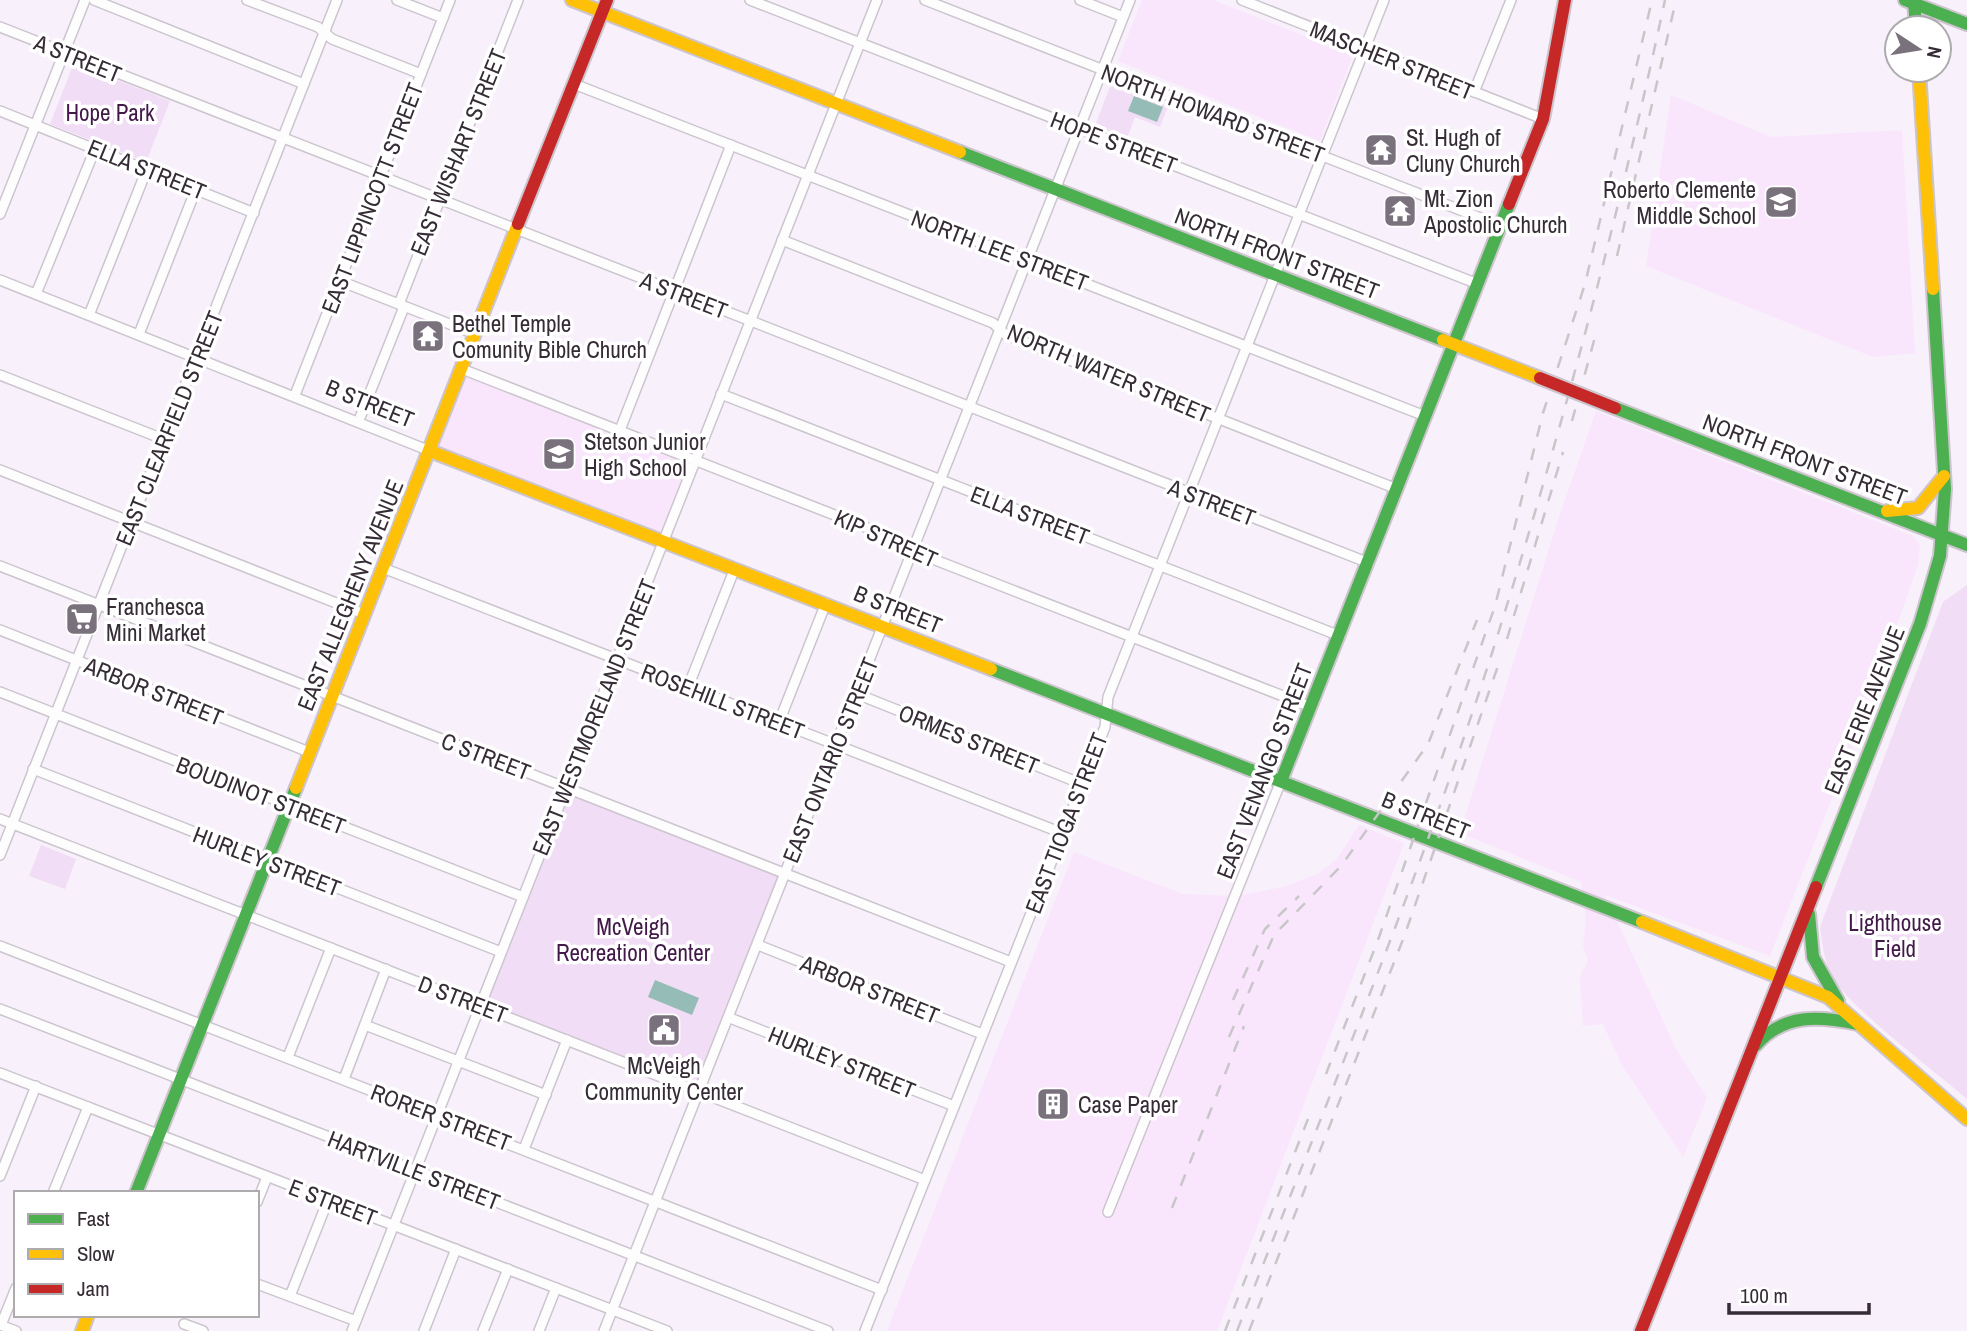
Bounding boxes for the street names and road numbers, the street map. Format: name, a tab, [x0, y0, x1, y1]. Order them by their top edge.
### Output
street label: MASCHER STREET	[1306, 13, 1479, 107]
street label: A STREET	[29, 26, 127, 90]
street label: EAST WISHART STREET	[402, 44, 514, 260]
street label: NORTH HOWARD STREET	[1097, 56, 1330, 170]
street label: EAST LIPPINCOTT STREET	[314, 78, 430, 318]
street label: HOPE STREET	[1046, 104, 1182, 180]
street label: ELLA STREET	[83, 131, 211, 207]
street label: NORTH FRONT STREET	[1171, 200, 1384, 306]
street label: NORTH LEE STREET	[907, 202, 1093, 298]
street label: A STREET	[635, 264, 733, 326]
street label: EAST CLEARFIELD STREET	[108, 306, 230, 550]
street label: NORTH WATER STREET	[1003, 316, 1216, 430]
street label: B STREET	[321, 371, 419, 435]
street label: NORTH FRONT STREET	[1699, 406, 1912, 512]
street label: A STREET	[1163, 471, 1261, 533]
street label: EAST ALLEGHENY AVENUE	[289, 475, 411, 715]
street label: ELLA STREET	[966, 478, 1094, 552]
street label: KIP STREET	[830, 502, 943, 575]
street label: EAST WESTMORELAND STREET	[524, 574, 664, 860]
street label: B STREET	[849, 577, 947, 641]
street label: EAST ERIE AVENUE	[1816, 621, 1912, 799]
street label: ARBOR STREET	[79, 649, 228, 733]
street label: EAST ONTARIO STREET	[775, 653, 885, 867]
street label: ROSEHILL STREET	[637, 656, 809, 747]
street label: EAST VENANGO STREET	[1209, 659, 1320, 883]
street label: ORMES STREET	[894, 697, 1044, 781]
street label: C STREET	[437, 725, 536, 787]
street label: EAST TIOGA STREET	[1017, 728, 1115, 918]
street label: BOUDINOT STREET	[172, 748, 350, 842]
street label: B STREET	[1377, 783, 1475, 847]
street label: HURLEY STREET	[189, 819, 346, 904]
street label: ARBOR STREET	[795, 947, 944, 1031]
street label: D STREET	[414, 968, 513, 1030]
street label: HURLEY STREET	[764, 1018, 920, 1106]
street label: RORER STREET	[366, 1076, 516, 1158]
street label: HARTVILLE STREET	[324, 1124, 504, 1216]
street label: E STREET	[285, 1173, 381, 1231]

